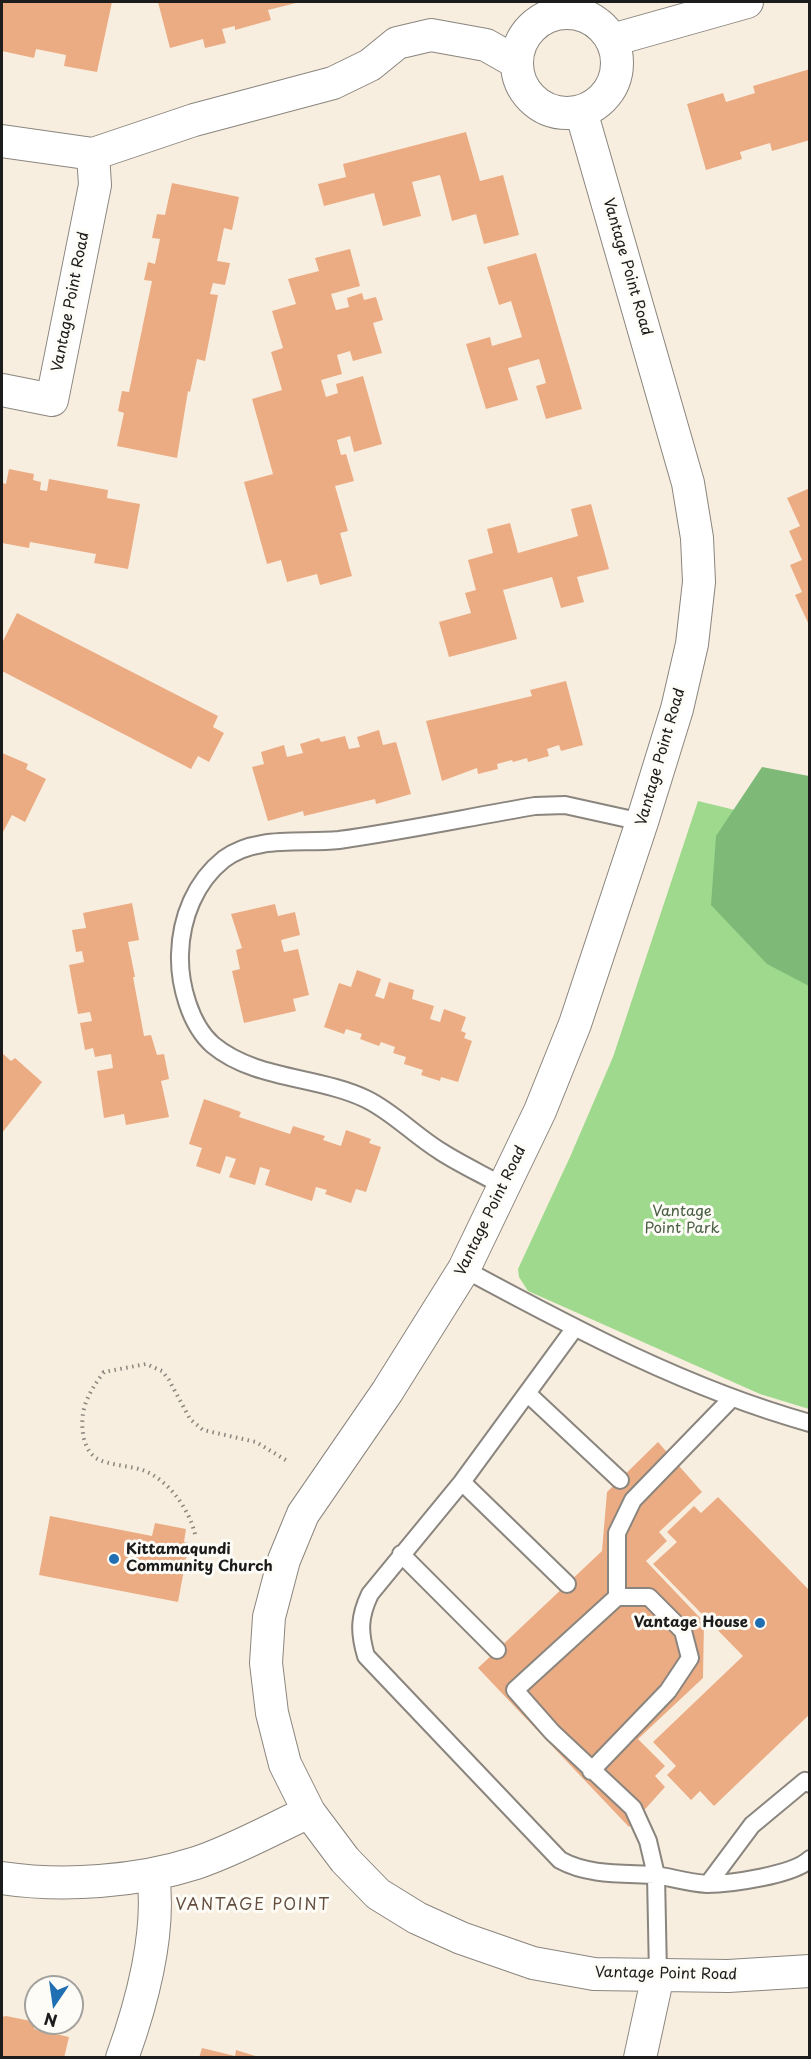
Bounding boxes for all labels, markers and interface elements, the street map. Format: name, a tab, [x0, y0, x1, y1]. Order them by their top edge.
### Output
street label: Vantage Point Road	[599, 196, 655, 338]
street label: Vantage Point Road	[49, 231, 93, 373]
street label: Vantage Point Road	[633, 686, 689, 828]
street label: Vantage Point Road	[452, 1143, 530, 1279]
park label: Vantage Point Park	[644, 1203, 720, 1238]
place label: Kittamaqundi Community Church	[126, 1541, 273, 1576]
marker: Kittamaqundi Community Church	[107, 1552, 121, 1566]
place label: Vantage House	[634, 1614, 748, 1632]
marker: Vantage House	[753, 1616, 767, 1630]
district label: VANTAGE POINT	[176, 1896, 330, 1916]
street label: Vantage Point Road	[595, 1964, 737, 1984]
north arrow	[24, 1975, 84, 2035]
text: N	[42, 2007, 59, 2034]

